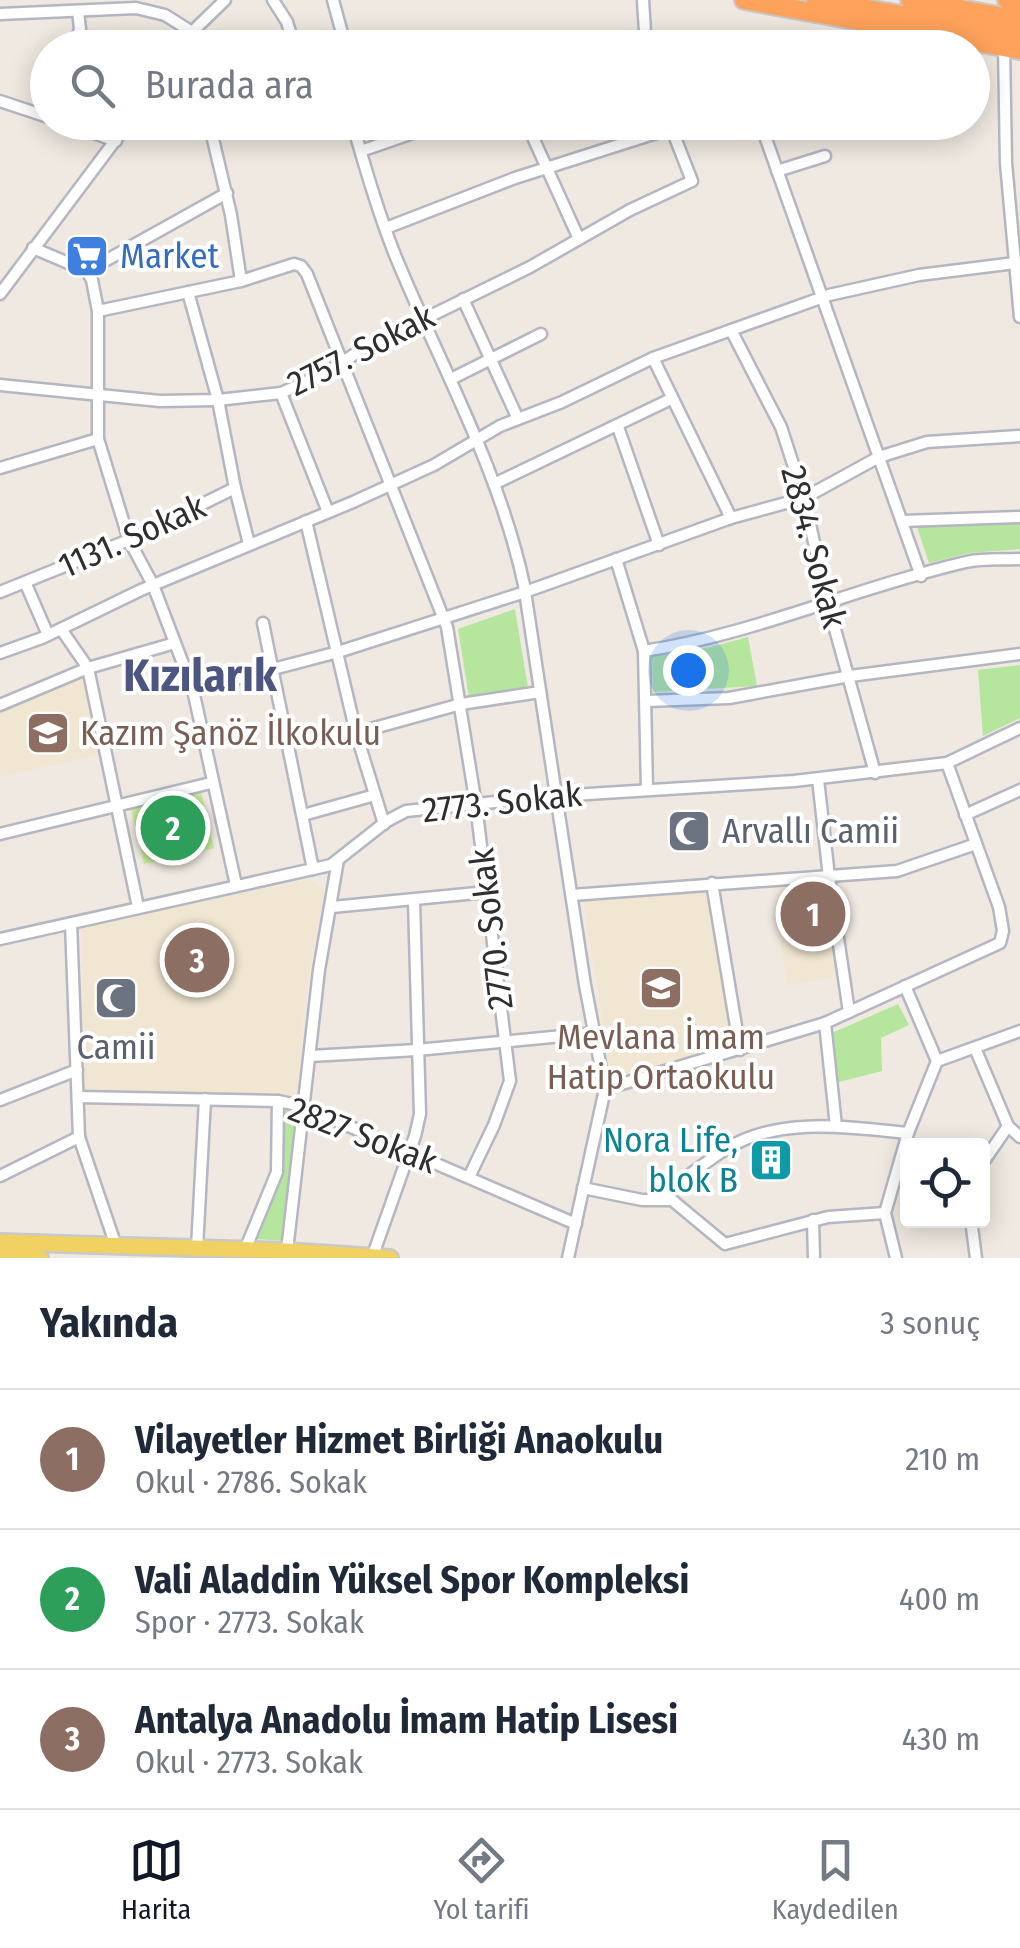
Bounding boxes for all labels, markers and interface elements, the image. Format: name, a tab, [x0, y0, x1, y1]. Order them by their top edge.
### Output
search box	[30, 30, 990, 140]
icon: search	[65, 58, 120, 113]
text: Burada ara	[145, 62, 314, 108]
supermarket icon: Market	[64, 233, 110, 279]
place label: Market	[120, 235, 220, 277]
street label: 2757. Sokak	[281, 295, 442, 405]
street label: 2834. Sokak	[772, 461, 856, 633]
street label: 1131. Sokak	[52, 485, 212, 587]
your location	[663, 645, 714, 696]
district label: Kızılarık	[123, 649, 278, 703]
school or university icon: Kazım Şanöz İlkokulu	[25, 710, 71, 756]
place label: Kazım Şanöz İlkokulu	[80, 712, 381, 754]
street label: 2773. Sokak	[420, 773, 584, 831]
pin: 2	[140, 790, 206, 866]
mosque icon: Arvallı Camii	[666, 808, 712, 854]
place label: Arvallı Camii	[722, 810, 899, 852]
street label: 2770. Sokak	[460, 845, 522, 1012]
pin: 1	[780, 876, 846, 952]
pin: 3	[164, 922, 230, 998]
school or university icon: Mevlana İmam Hatip Ortaokulu	[638, 965, 684, 1011]
mosque icon: Camii	[93, 975, 139, 1021]
place label: Mevlana İmam Hatip Ortaokulu	[547, 1016, 775, 1098]
place label: Camii	[76, 1026, 156, 1068]
street label: 2827 Sokak	[283, 1088, 444, 1183]
place label: Nora Life, blok B	[603, 1119, 738, 1201]
building icon: Nora Life, blok B	[748, 1137, 794, 1183]
map controls	[900, 1138, 990, 1228]
button: locate	[900, 1138, 990, 1228]
text: Yakında	[40, 1298, 178, 1348]
text: 3 sonuç	[880, 1304, 980, 1342]
text: Vilayetler Hizmet Birliği Anaokulu	[135, 1417, 663, 1463]
text: 1	[66, 1440, 79, 1478]
text: 210 m	[905, 1440, 980, 1478]
text: Okul · 2786. Sokak	[135, 1463, 367, 1501]
text: Vali Aladdin Yüksel Spor Kompleksi	[135, 1557, 689, 1603]
text: 2	[65, 1580, 80, 1618]
text: 400 m	[899, 1580, 980, 1618]
text: Spor · 2773. Sokak	[135, 1603, 364, 1641]
text: Antalya Anadolu İmam Hatip Lisesi	[135, 1697, 678, 1743]
text: 3	[65, 1720, 80, 1758]
text: 430 m	[902, 1720, 980, 1758]
text: Okul · 2773. Sokak	[135, 1743, 363, 1781]
tab: Harita	[121, 1833, 191, 1926]
tab: Yol tarifi	[434, 1833, 530, 1926]
tab: Kaydedilen	[772, 1833, 899, 1926]

